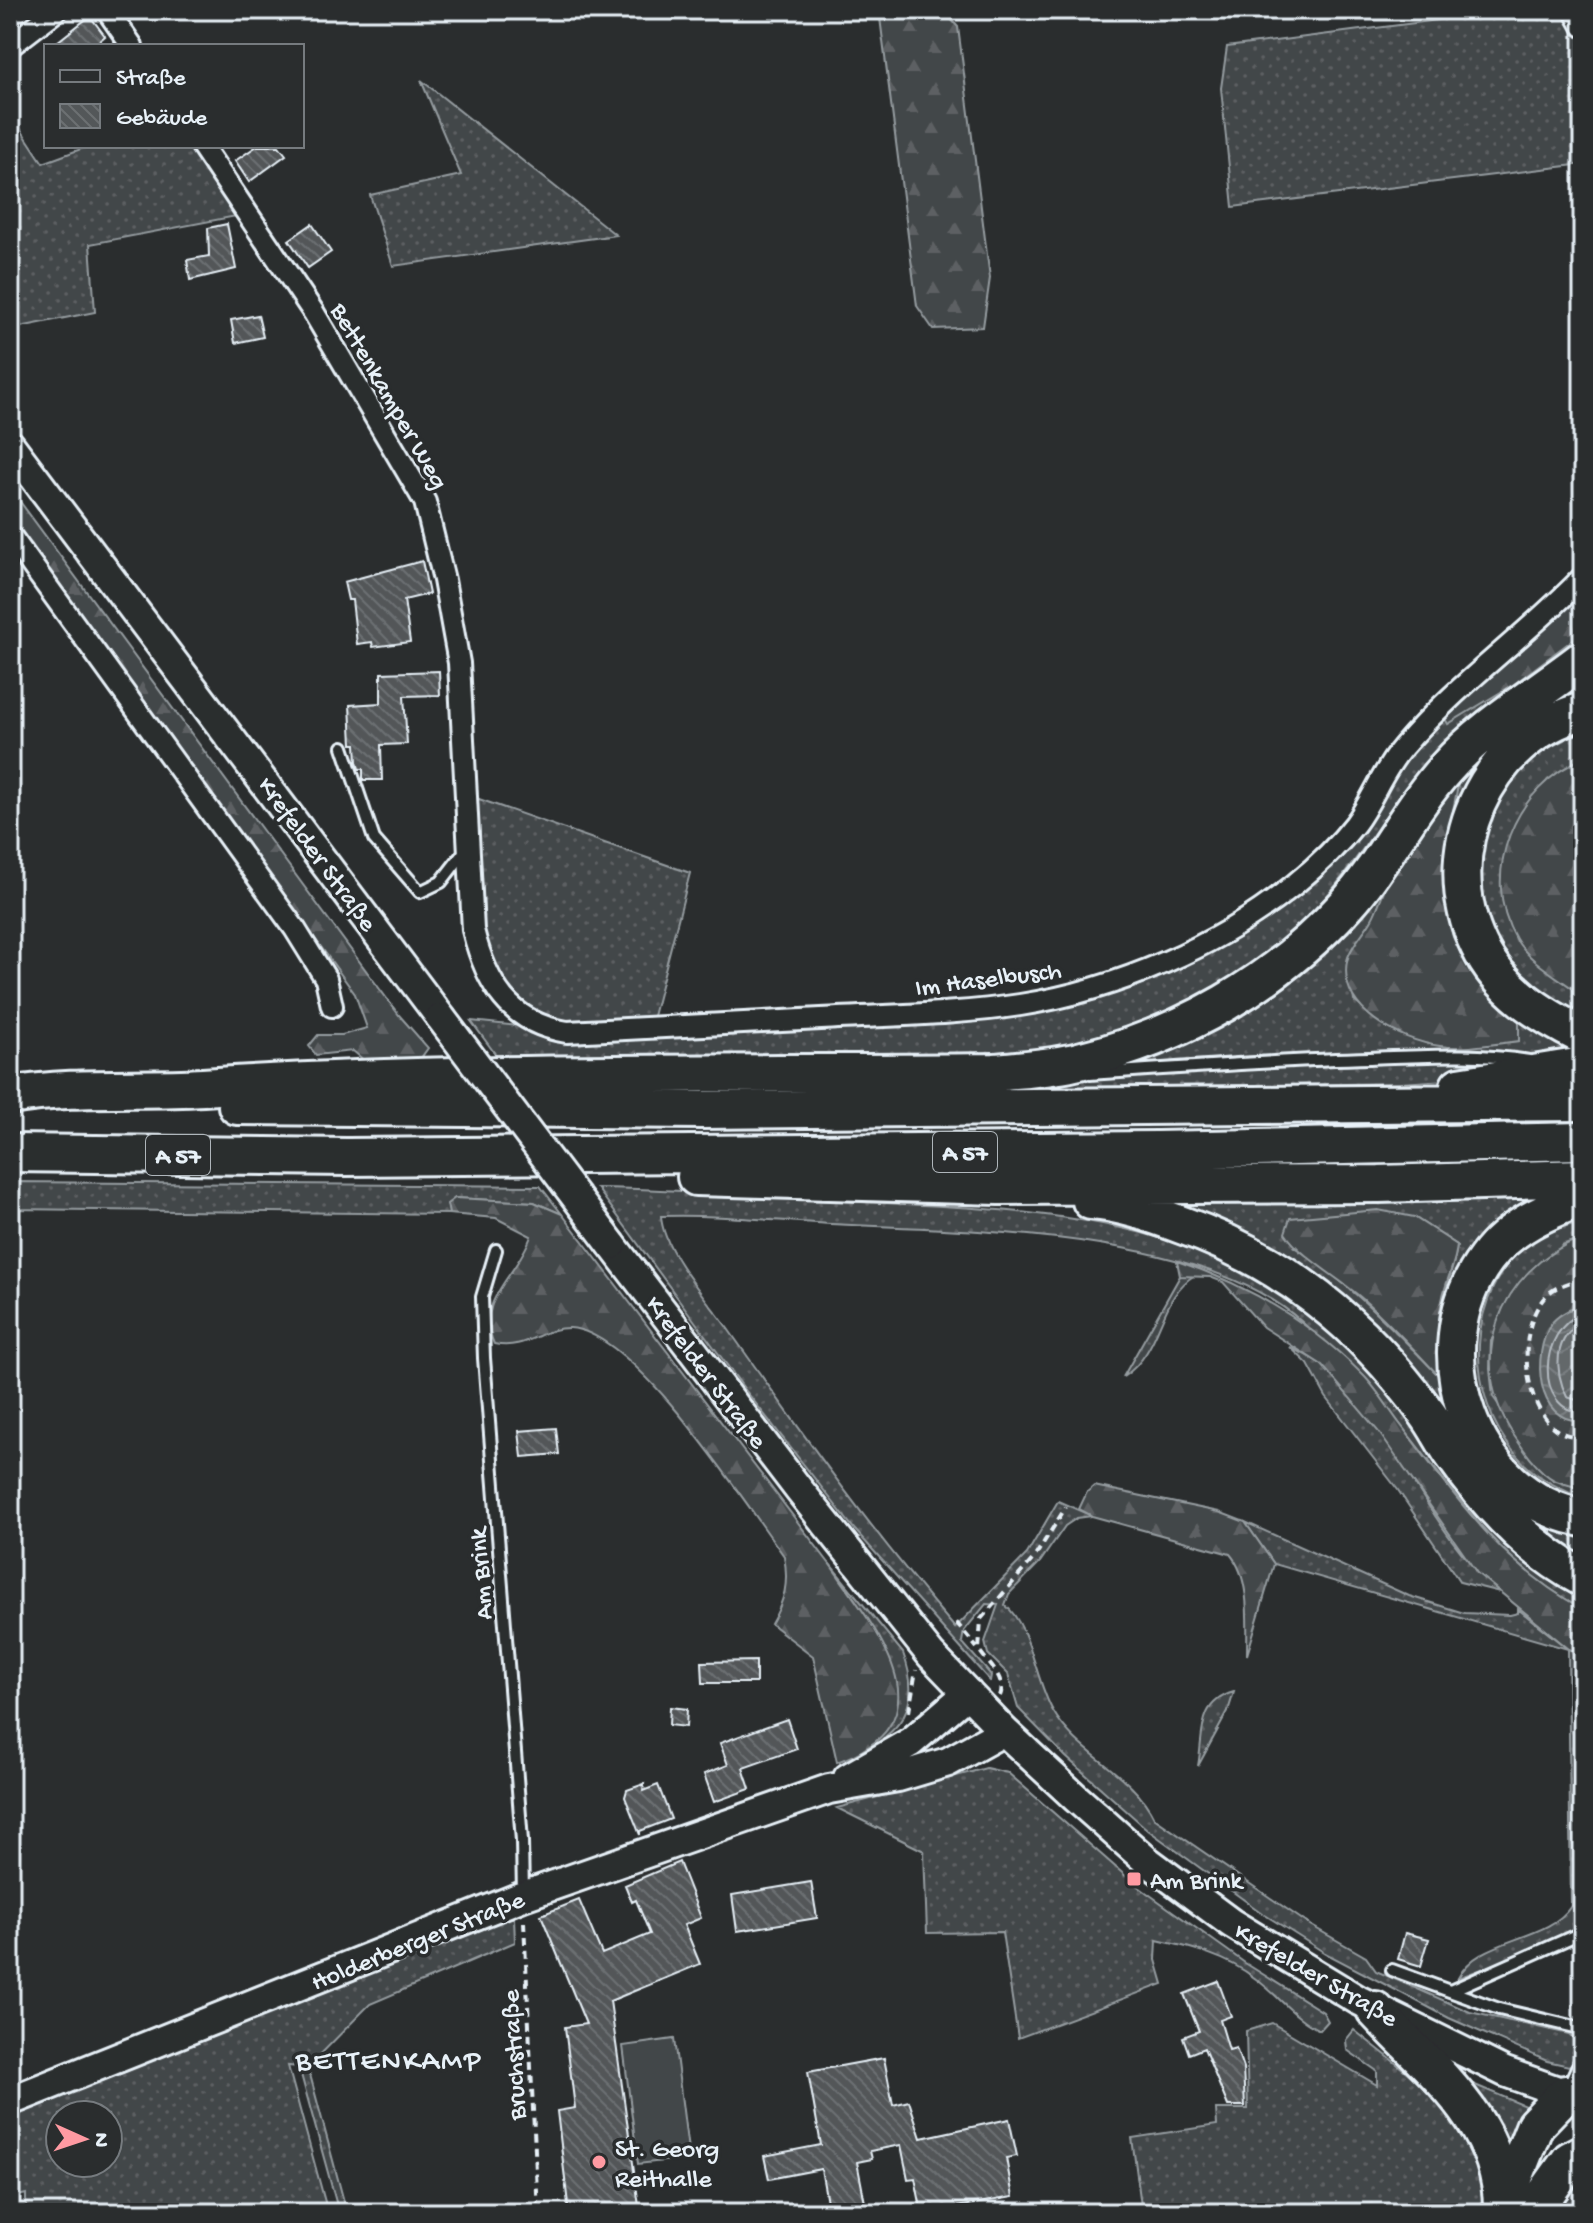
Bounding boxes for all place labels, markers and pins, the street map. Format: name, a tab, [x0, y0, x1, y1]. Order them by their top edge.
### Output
place label: Am Brink	[1150, 1868, 1244, 1899]
marker: Am Brink	[1125, 1870, 1143, 1888]
place label: St. Georg Reithalle	[615, 2136, 719, 2197]
marker: St. Georg Reithalle	[590, 2153, 608, 2171]

